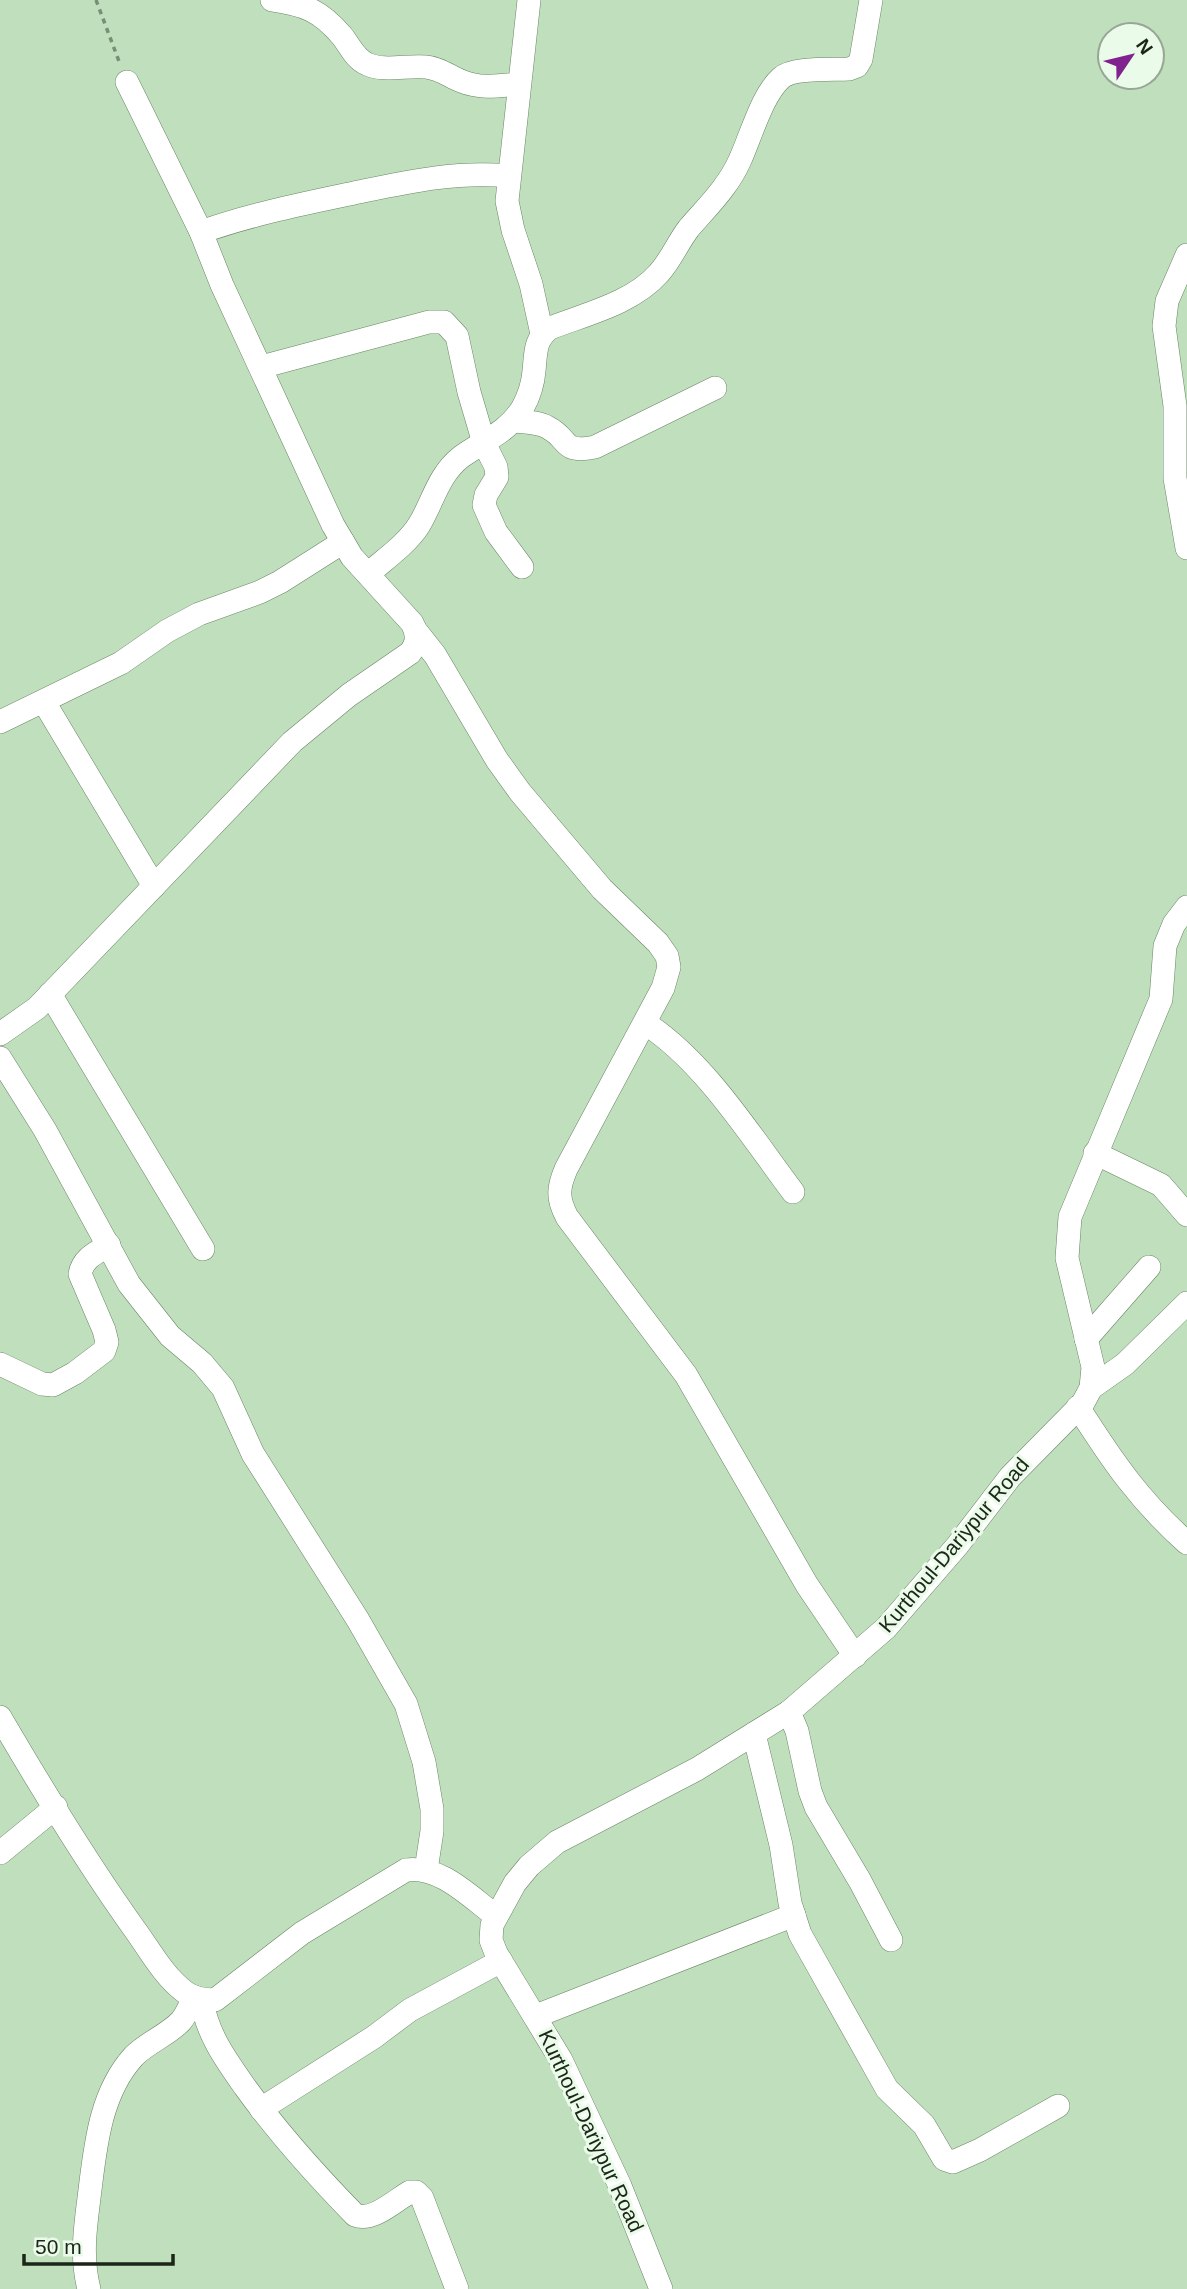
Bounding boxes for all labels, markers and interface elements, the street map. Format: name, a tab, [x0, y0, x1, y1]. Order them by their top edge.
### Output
north arrow	[1096, 21, 1166, 91]
text: N	[1132, 35, 1157, 58]
street label: Kurthoul-Dariypur Road	[874, 1453, 1033, 1637]
street label: Kurthoul-Dariypur Road	[534, 2026, 648, 2236]
scale bar	[24, 2222, 173, 2266]
text: 50 m	[35, 2235, 82, 2258]

